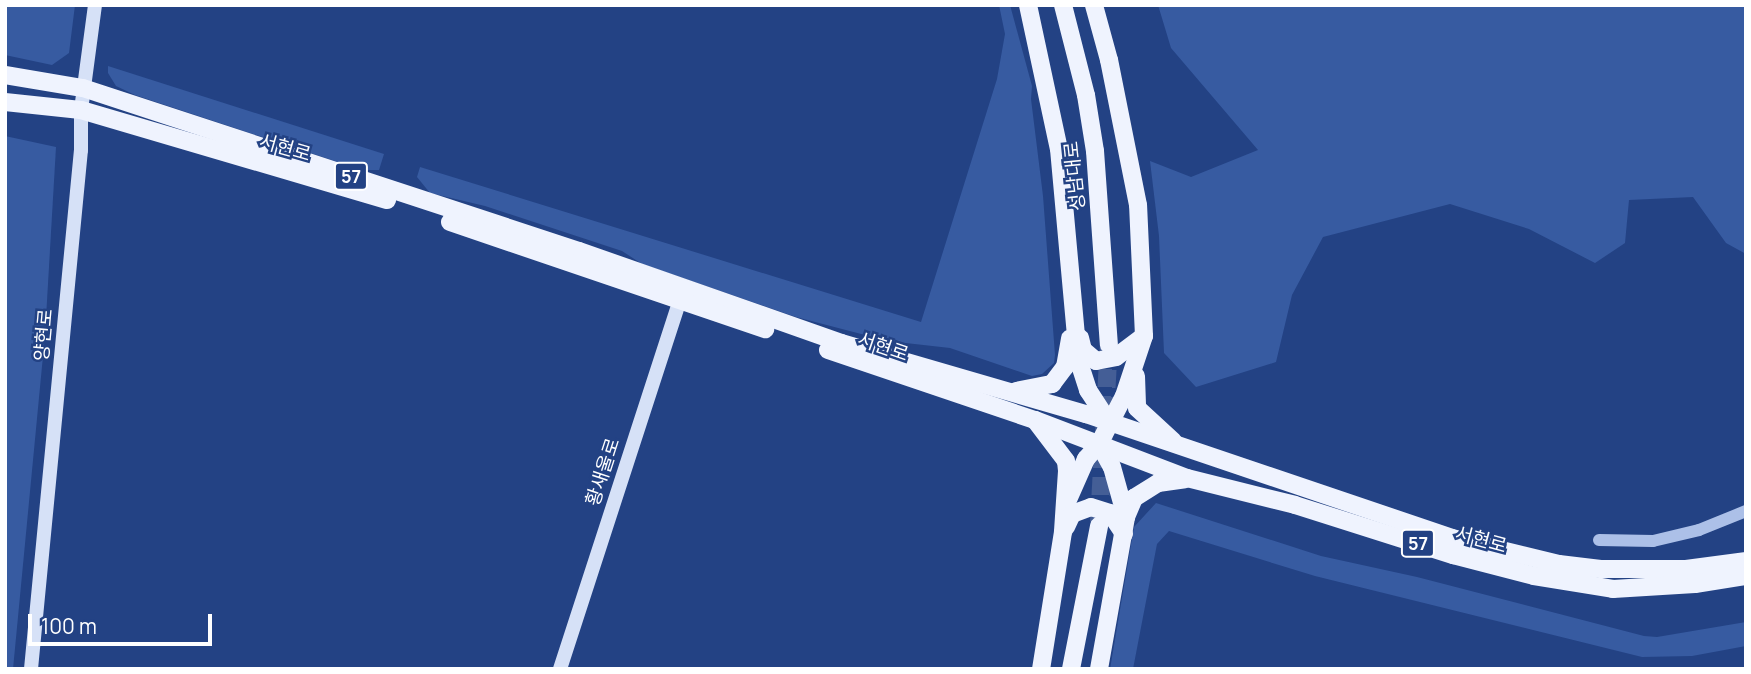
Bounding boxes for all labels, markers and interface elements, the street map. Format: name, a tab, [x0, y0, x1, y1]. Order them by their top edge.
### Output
street label: 서현로	[257, 130, 313, 166]
street label: 성남대로	[1060, 140, 1090, 212]
road number: 57	[334, 162, 368, 190]
street label: 양현로	[30, 308, 58, 362]
street label: 서현로	[854, 328, 912, 366]
street label: 황새울로	[581, 435, 625, 509]
street label: 서현로	[1453, 522, 1509, 558]
road number: 57	[1400, 528, 1436, 558]
scale bar	[32, 600, 215, 644]
text: 100 m	[41, 612, 97, 640]

